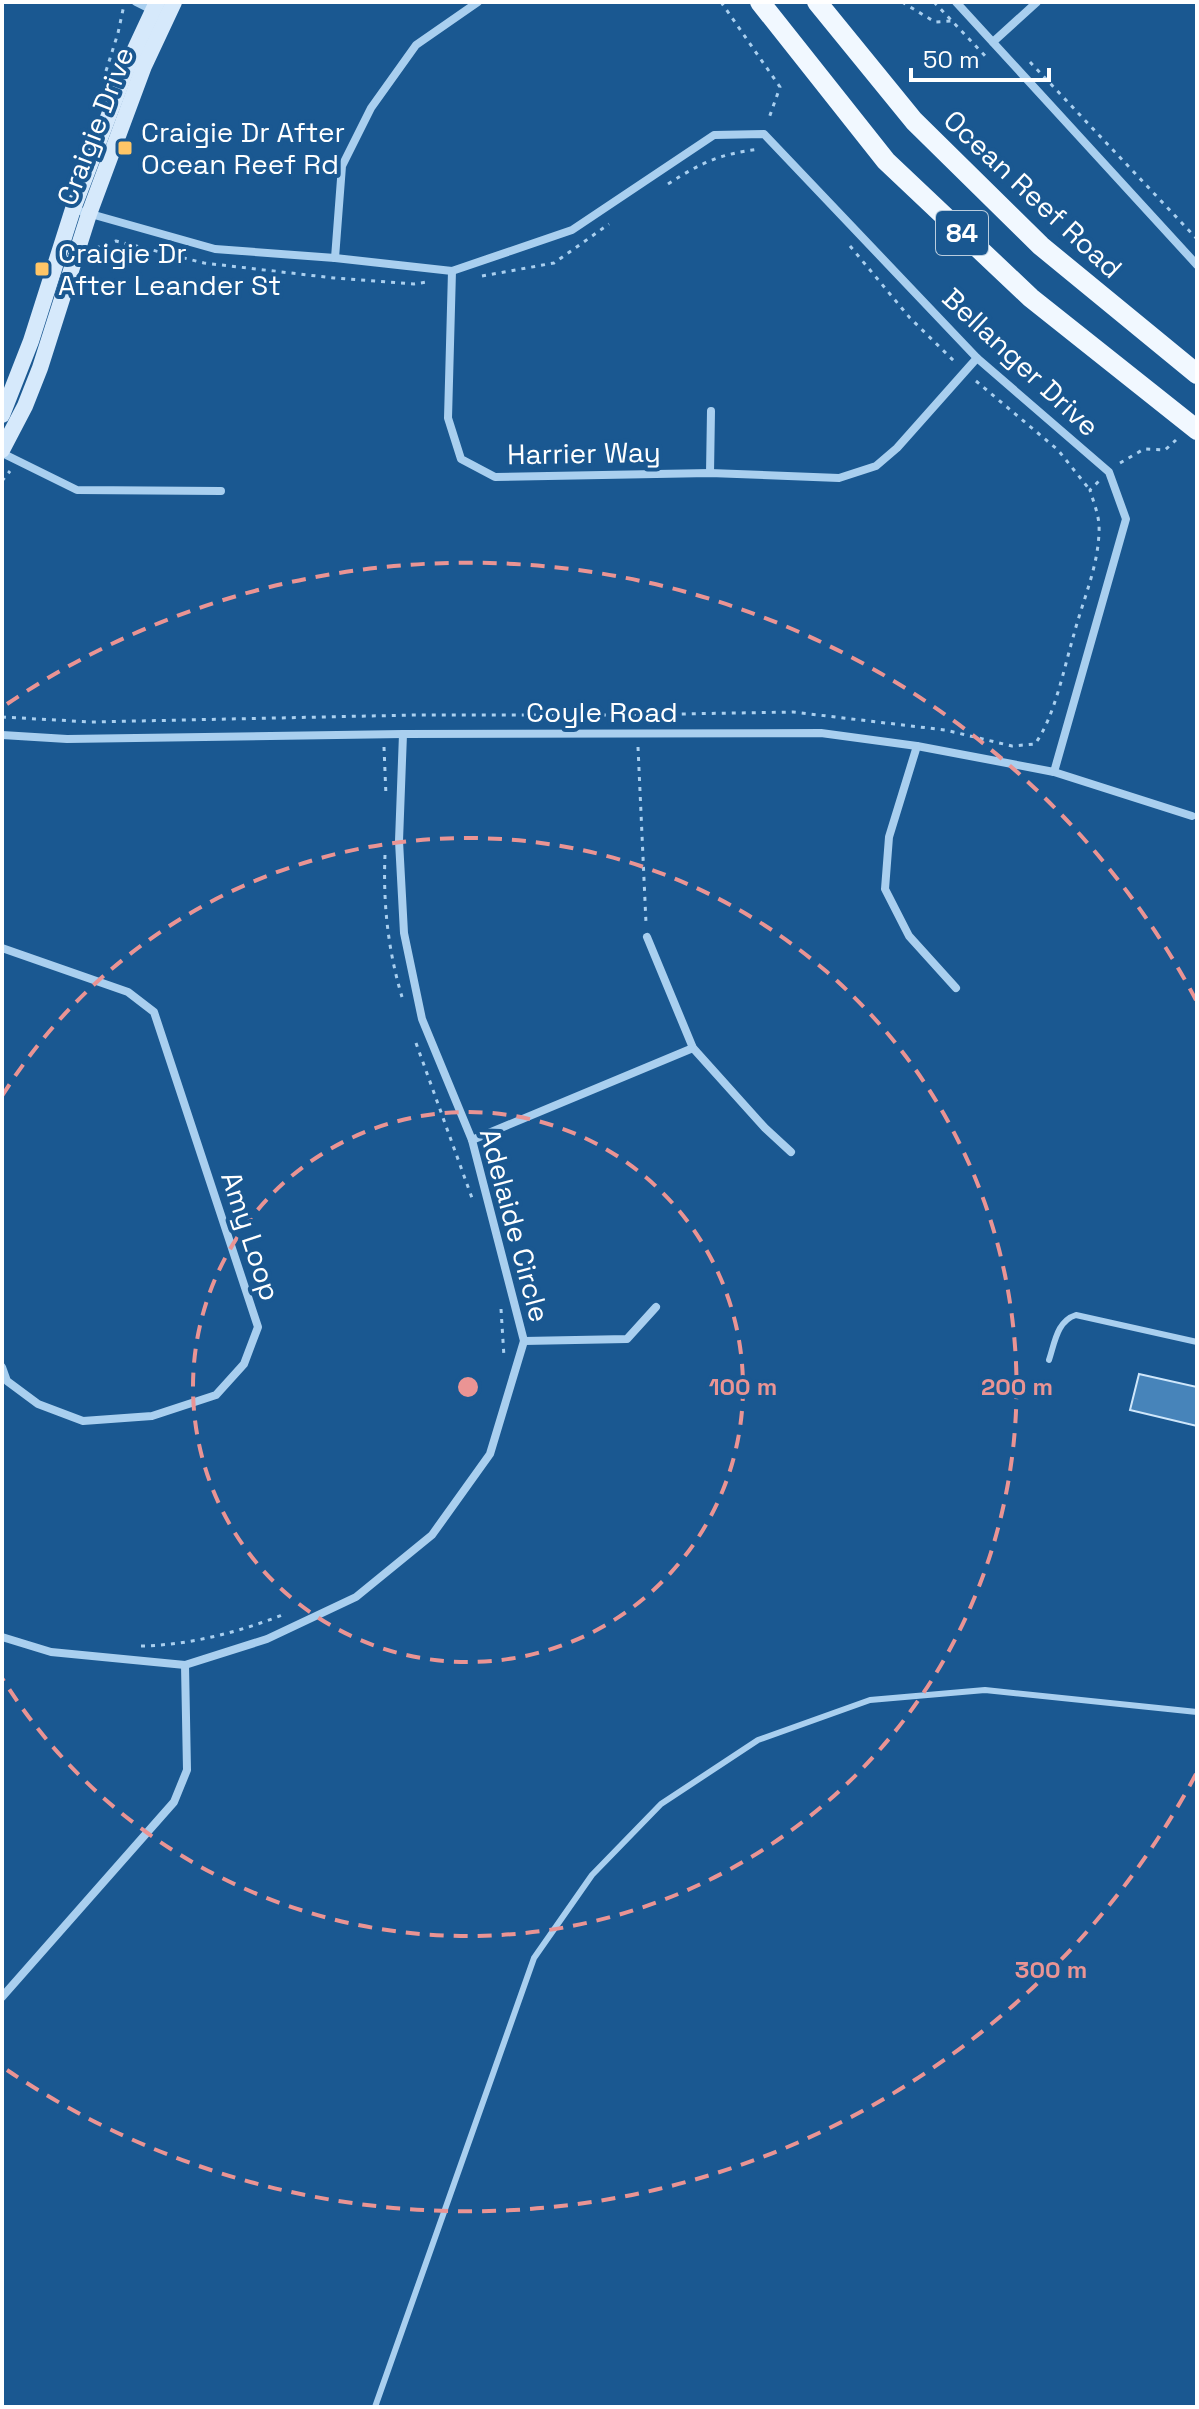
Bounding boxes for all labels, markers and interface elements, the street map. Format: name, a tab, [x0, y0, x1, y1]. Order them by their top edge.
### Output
scale bar	[911, 32, 1049, 82]
street label: Craigie Drive	[48, 42, 142, 210]
text: 50 m	[923, 44, 980, 75]
street label: Ocean Reef Road	[936, 102, 1130, 286]
place label: Craigie Dr After Ocean Reef Rd	[141, 114, 345, 182]
marker: Craigie Dr After Ocean Reef Rd	[116, 139, 134, 157]
road number: 84	[936, 211, 988, 255]
place label: Craigie Dr After Leander St	[58, 235, 281, 303]
marker: Craigie Dr After Leander St	[33, 260, 51, 278]
street label: Bellanger Drive	[935, 280, 1107, 444]
street label: Harrier Way	[507, 434, 661, 472]
street label: Coyle Road	[526, 694, 678, 730]
street label: Adelaide Circle	[472, 1124, 558, 1326]
street label: Amy Loop	[213, 1167, 289, 1305]
text: 100 m	[709, 1371, 777, 1402]
text: 200 m	[981, 1371, 1053, 1402]
centre of rings	[454, 1373, 482, 1401]
text: 300 m	[1015, 1954, 1087, 1985]

